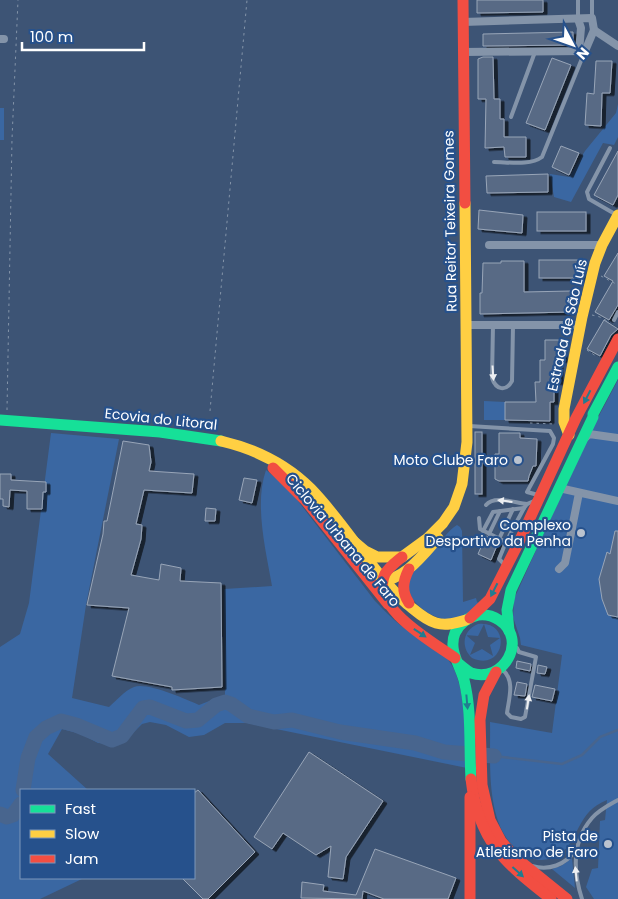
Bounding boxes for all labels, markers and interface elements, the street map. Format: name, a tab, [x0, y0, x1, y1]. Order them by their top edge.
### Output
scale bar	[22, 20, 145, 52]
north arrow	[548, 20, 598, 70]
text: 100 m	[30, 26, 73, 47]
text: N	[572, 43, 594, 64]
street label: Rua Reitor Teixeira Gomes	[438, 130, 462, 312]
street label: Estrada de São Luís	[542, 257, 592, 393]
one-way arrow	[489, 366, 497, 382]
one-way arrow	[583, 389, 591, 404]
street label: Ecovia do Litoral	[104, 403, 218, 435]
place label: Moto Clube Faro	[393, 450, 508, 470]
marker: Moto Clube Faro	[512, 454, 524, 466]
street label: Ciclovia Urbana de Faro	[281, 469, 405, 611]
one-way arrow	[497, 497, 513, 505]
place label: Complexo Desportivo da Penha	[426, 515, 571, 551]
marker: Complexo Desportivo da Penha	[575, 527, 587, 539]
one-way arrow	[490, 583, 498, 597]
one-way arrow	[413, 628, 427, 638]
one-way arrow	[464, 694, 472, 710]
one-way arrow	[524, 694, 532, 710]
legend	[20, 789, 195, 879]
text: Fast	[65, 798, 96, 819]
text: Slow	[65, 823, 100, 844]
place label: Pista de Atletismo de Faro	[476, 826, 598, 862]
marker: Pista de Atletismo de Faro	[602, 838, 614, 850]
text: Jam	[65, 848, 99, 869]
one-way arrow	[511, 866, 523, 878]
one-way arrow	[572, 866, 580, 882]

